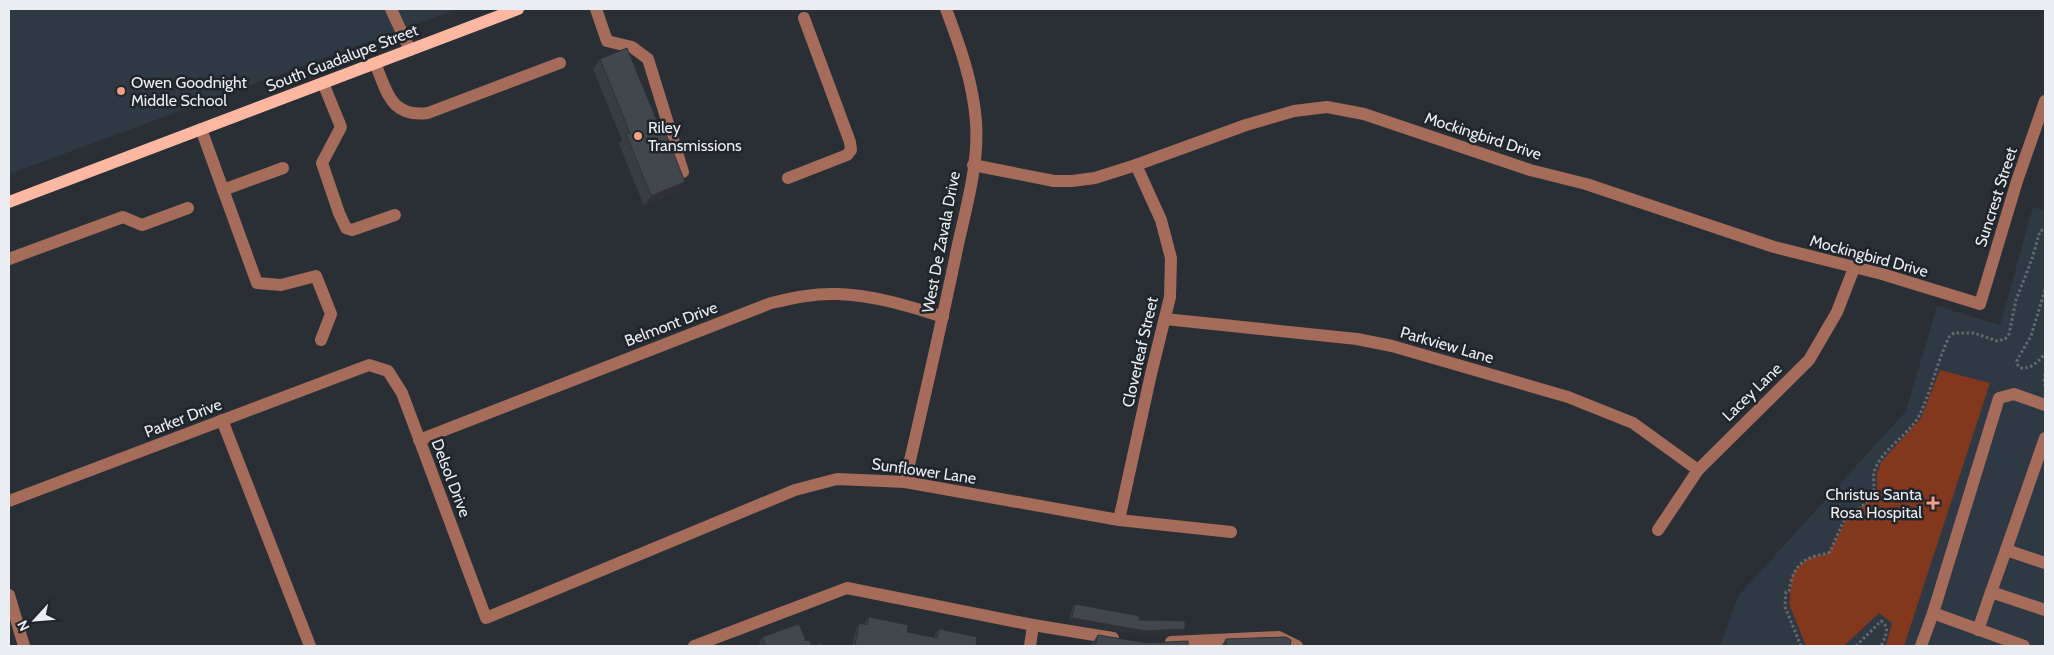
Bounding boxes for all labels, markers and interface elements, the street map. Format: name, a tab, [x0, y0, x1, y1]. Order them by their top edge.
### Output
street label: South Guadalupe Street	[263, 20, 421, 96]
place label: Owen Goodnight Middle School	[131, 73, 248, 110]
marker: Owen Goodnight Middle School	[115, 85, 127, 97]
street label: Mockingbird Drive	[1422, 108, 1544, 164]
place label: Riley Transmissions	[648, 118, 742, 155]
marker: Riley Transmissions	[632, 130, 644, 142]
street label: Suncrest Street	[1971, 144, 2021, 249]
street label: West De Zavala Drive	[918, 169, 964, 315]
street label: Mockingbird Drive	[1808, 231, 1930, 281]
street label: Cloverleaf Street	[1118, 294, 1162, 409]
street label: Belmont Drive	[622, 298, 720, 350]
street label: Parkview Lane	[1398, 323, 1496, 367]
street label: Lacey Lane	[1718, 359, 1786, 425]
street label: Parker Drive	[142, 395, 224, 441]
street label: Delsol Drive	[427, 436, 475, 520]
street label: Sunflower Lane	[870, 454, 978, 488]
place label: Christus Santa Rosa Hospital	[1825, 485, 1922, 522]
marker: Christus Santa Rosa Hospital	[1926, 496, 1940, 510]
north arrow	[10, 595, 60, 645]
text: N	[13, 617, 34, 634]

